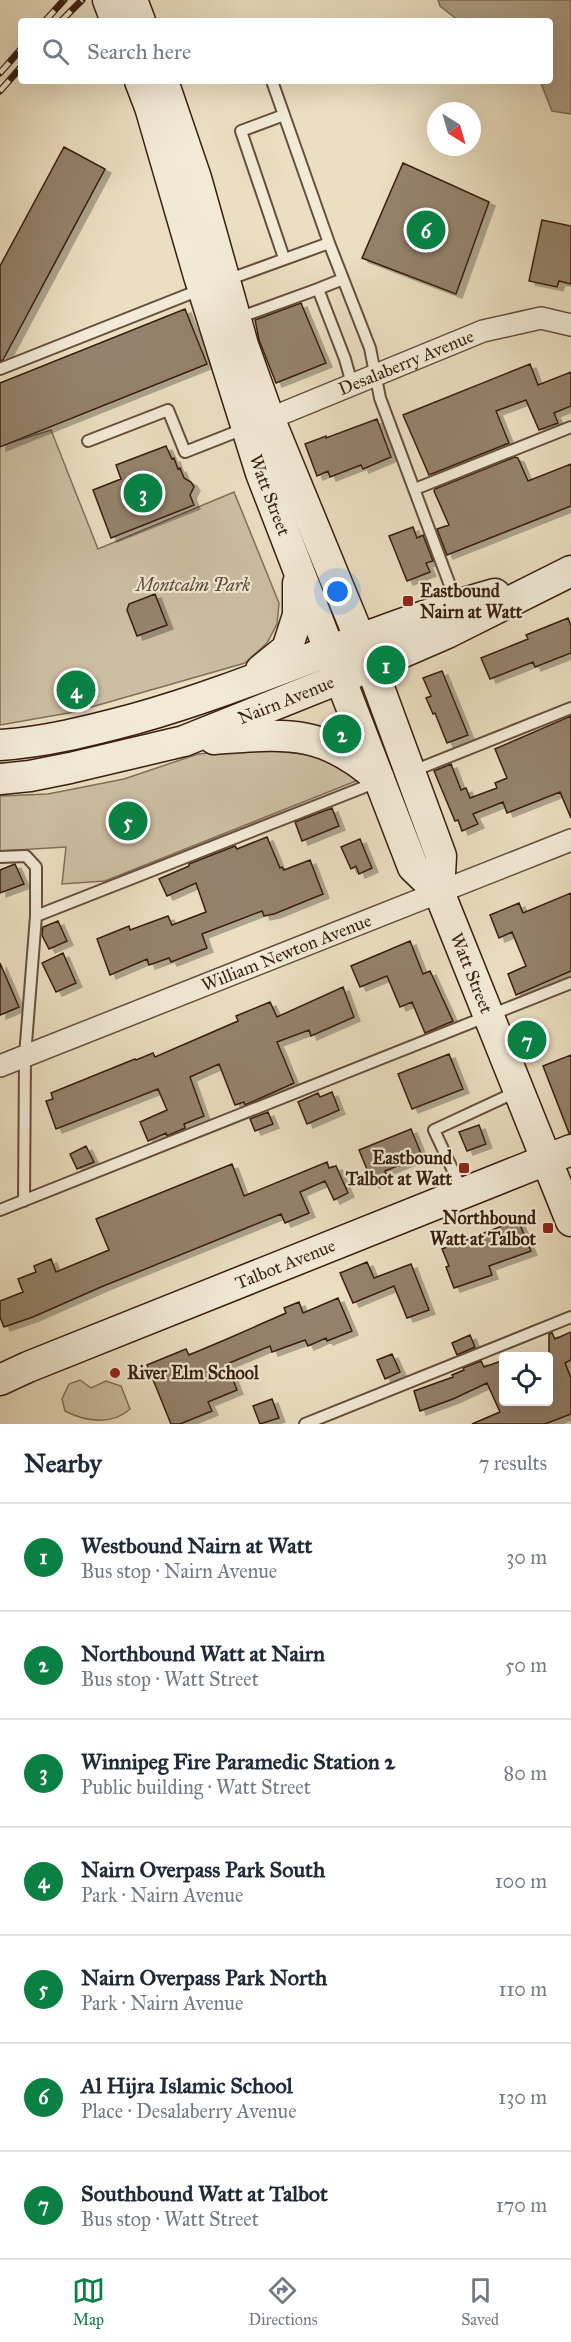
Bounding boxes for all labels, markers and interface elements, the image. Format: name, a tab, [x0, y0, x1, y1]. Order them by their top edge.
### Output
search box	[18, 18, 553, 84]
icon: search	[39, 35, 72, 68]
text: Search here	[87, 38, 191, 65]
north arrow	[427, 102, 481, 156]
pin: 6	[406, 208, 446, 252]
street label: Desalaberry Avenue	[335, 325, 477, 400]
street label: Watt Street	[245, 452, 295, 539]
pin: 3	[124, 470, 162, 516]
park label: Montcalm Park	[134, 574, 250, 596]
your location	[323, 577, 352, 606]
place label: Eastbound Nairn at Watt	[420, 580, 523, 623]
marker: Eastbound Nairn at Watt	[401, 594, 415, 608]
pin: 1	[366, 642, 406, 688]
pin: 4	[56, 668, 96, 712]
street label: Nairn Avenue	[235, 671, 337, 729]
pin: 2	[322, 712, 362, 756]
pin: 5	[108, 798, 148, 844]
street label: William Newton Avenue	[198, 909, 375, 996]
street label: Watt Street	[445, 929, 498, 1017]
pin: 7	[508, 1018, 546, 1062]
place label: Eastbound Talbot at Watt	[345, 1147, 453, 1190]
marker: Eastbound Talbot at Watt	[457, 1161, 471, 1175]
place label: Northbound Watt at Talbot	[430, 1207, 537, 1250]
marker: Northbound Watt at Talbot	[541, 1221, 555, 1235]
street label: Talbot Avenue	[232, 1234, 339, 1294]
map controls	[499, 1352, 553, 1406]
button: locate	[499, 1352, 553, 1406]
place label: River Elm School	[127, 1362, 260, 1384]
marker: River Elm School	[108, 1366, 122, 1380]
text: Nearby	[24, 1447, 102, 1479]
text: 7 results	[479, 1451, 547, 1475]
text: Westbound Nairn at Watt	[81, 1532, 312, 1559]
text: 1	[40, 1545, 47, 1569]
text: 30 m	[506, 1545, 547, 1569]
text: Bus stop · Nairn Avenue	[81, 1559, 277, 1583]
text: Northbound Watt at Nairn	[81, 1640, 325, 1667]
text: 2	[39, 1653, 48, 1677]
text: 50 m	[505, 1653, 547, 1677]
text: Bus stop · Watt Street	[81, 1667, 259, 1691]
text: Winnipeg Fire Paramedic Station 2	[81, 1748, 395, 1775]
text: 3	[40, 1761, 48, 1785]
text: 80 m	[504, 1761, 547, 1785]
text: Public building · Watt Street	[81, 1775, 311, 1799]
text: Nairn Overpass Park South	[81, 1856, 325, 1883]
text: 4	[38, 1869, 49, 1893]
text: 100 m	[495, 1869, 547, 1893]
text: Park · Nairn Avenue	[81, 1883, 243, 1907]
text: Nairn Overpass Park North	[81, 1964, 327, 1991]
text: 5	[39, 1977, 48, 2001]
text: 110 m	[499, 1977, 547, 2001]
text: Park · Nairn Avenue	[81, 1991, 243, 2015]
text: Al Hijra Islamic School	[81, 2072, 293, 2099]
text: 6	[38, 2085, 49, 2109]
text: 130 m	[498, 2085, 547, 2109]
text: Place · Desalaberry Avenue	[81, 2099, 297, 2123]
text: Southbound Watt at Talbot	[81, 2180, 328, 2207]
text: 7	[38, 2193, 49, 2217]
text: 170 m	[496, 2193, 547, 2217]
text: Bus stop · Watt Street	[81, 2207, 259, 2231]
tab: Map	[72, 2274, 105, 2329]
tab: Directions	[249, 2274, 317, 2329]
tab: Saved	[461, 2274, 499, 2329]

